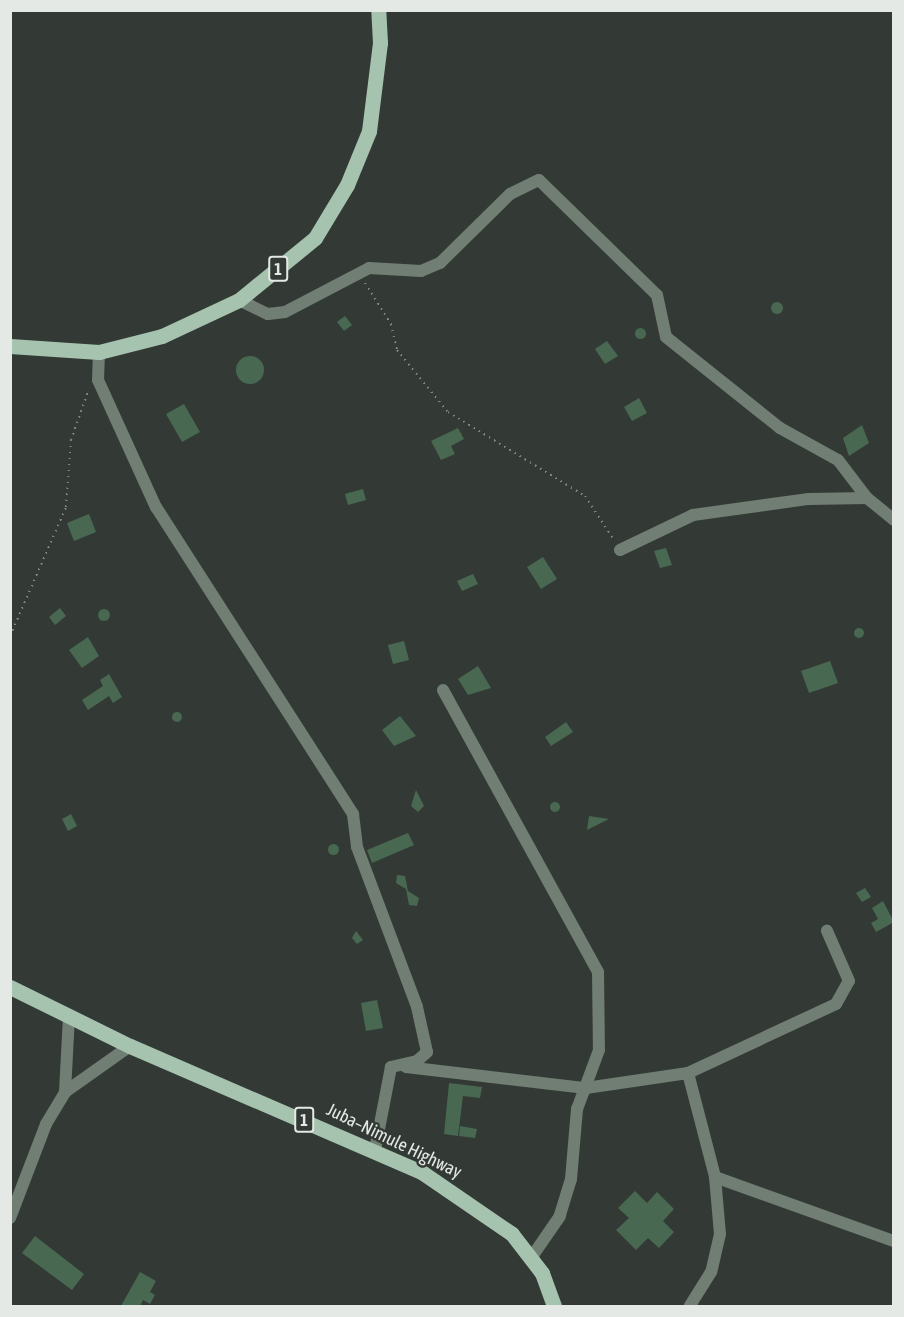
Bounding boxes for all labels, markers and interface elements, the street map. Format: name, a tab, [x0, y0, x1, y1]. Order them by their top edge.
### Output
road number: 1	[268, 256, 288, 282]
street label: Juba–Nimule Highway	[323, 1099, 465, 1183]
road number: 1	[294, 1107, 314, 1133]

